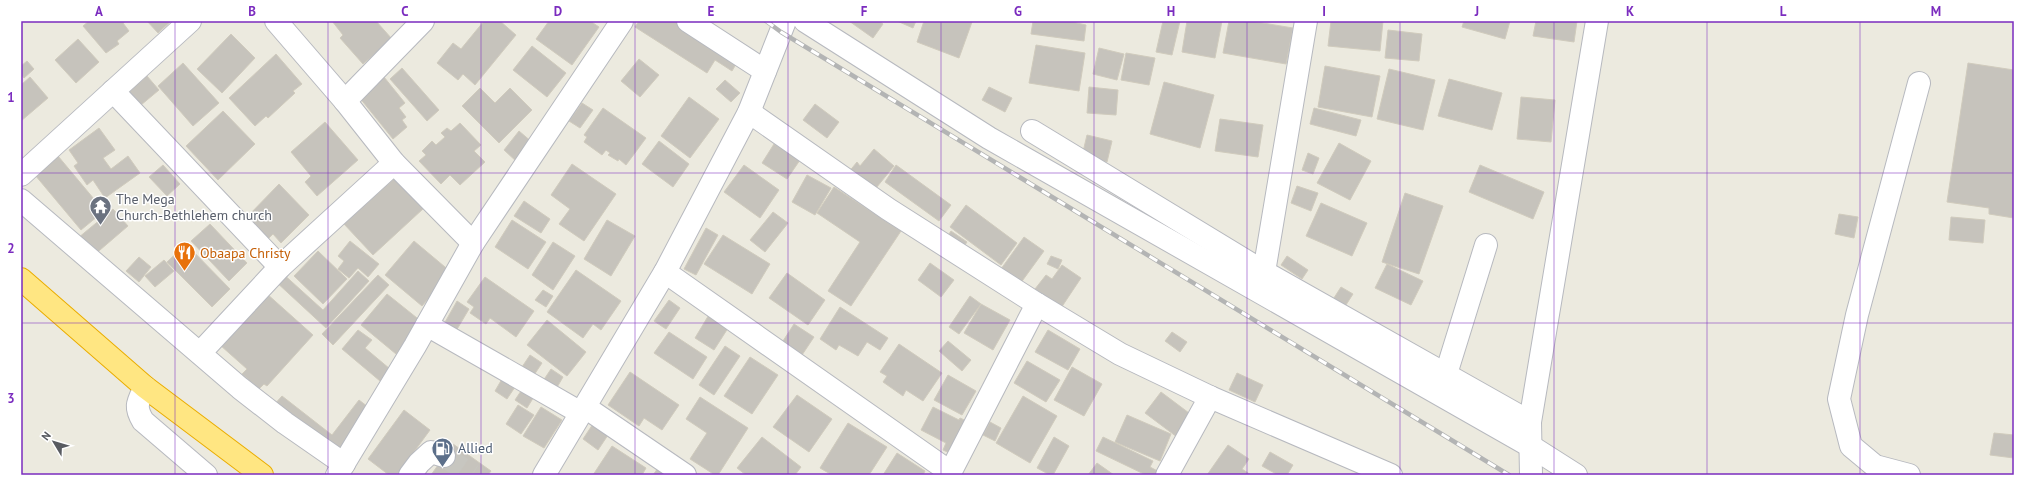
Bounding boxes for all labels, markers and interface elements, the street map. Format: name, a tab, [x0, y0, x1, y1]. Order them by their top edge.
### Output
text: A	[95, 3, 103, 20]
text: B	[248, 3, 256, 20]
text: C	[401, 3, 409, 20]
text: D	[554, 3, 562, 20]
text: E	[708, 3, 715, 20]
text: F	[861, 3, 868, 20]
text: G	[1014, 3, 1022, 20]
text: H	[1167, 3, 1175, 20]
text: I	[1322, 3, 1326, 20]
text: J	[1474, 3, 1479, 20]
text: K	[1626, 3, 1634, 20]
text: L	[1780, 3, 1787, 20]
text: M	[1931, 3, 1941, 20]
text: 1	[7, 89, 15, 106]
place label: The Mega Church-Bethlehem church	[116, 190, 272, 224]
temple icon: The Mega Church-Bethlehem church	[88, 194, 114, 227]
text: 2	[7, 240, 15, 257]
restaurant icon: Obaapa Christy	[171, 240, 197, 273]
place label: Obaapa Christy	[200, 244, 291, 262]
text: 3	[7, 390, 15, 407]
north arrow	[34, 422, 74, 462]
text: N	[38, 429, 54, 443]
fuel station icon: Allied	[429, 435, 455, 468]
place label: Allied	[458, 439, 493, 457]

